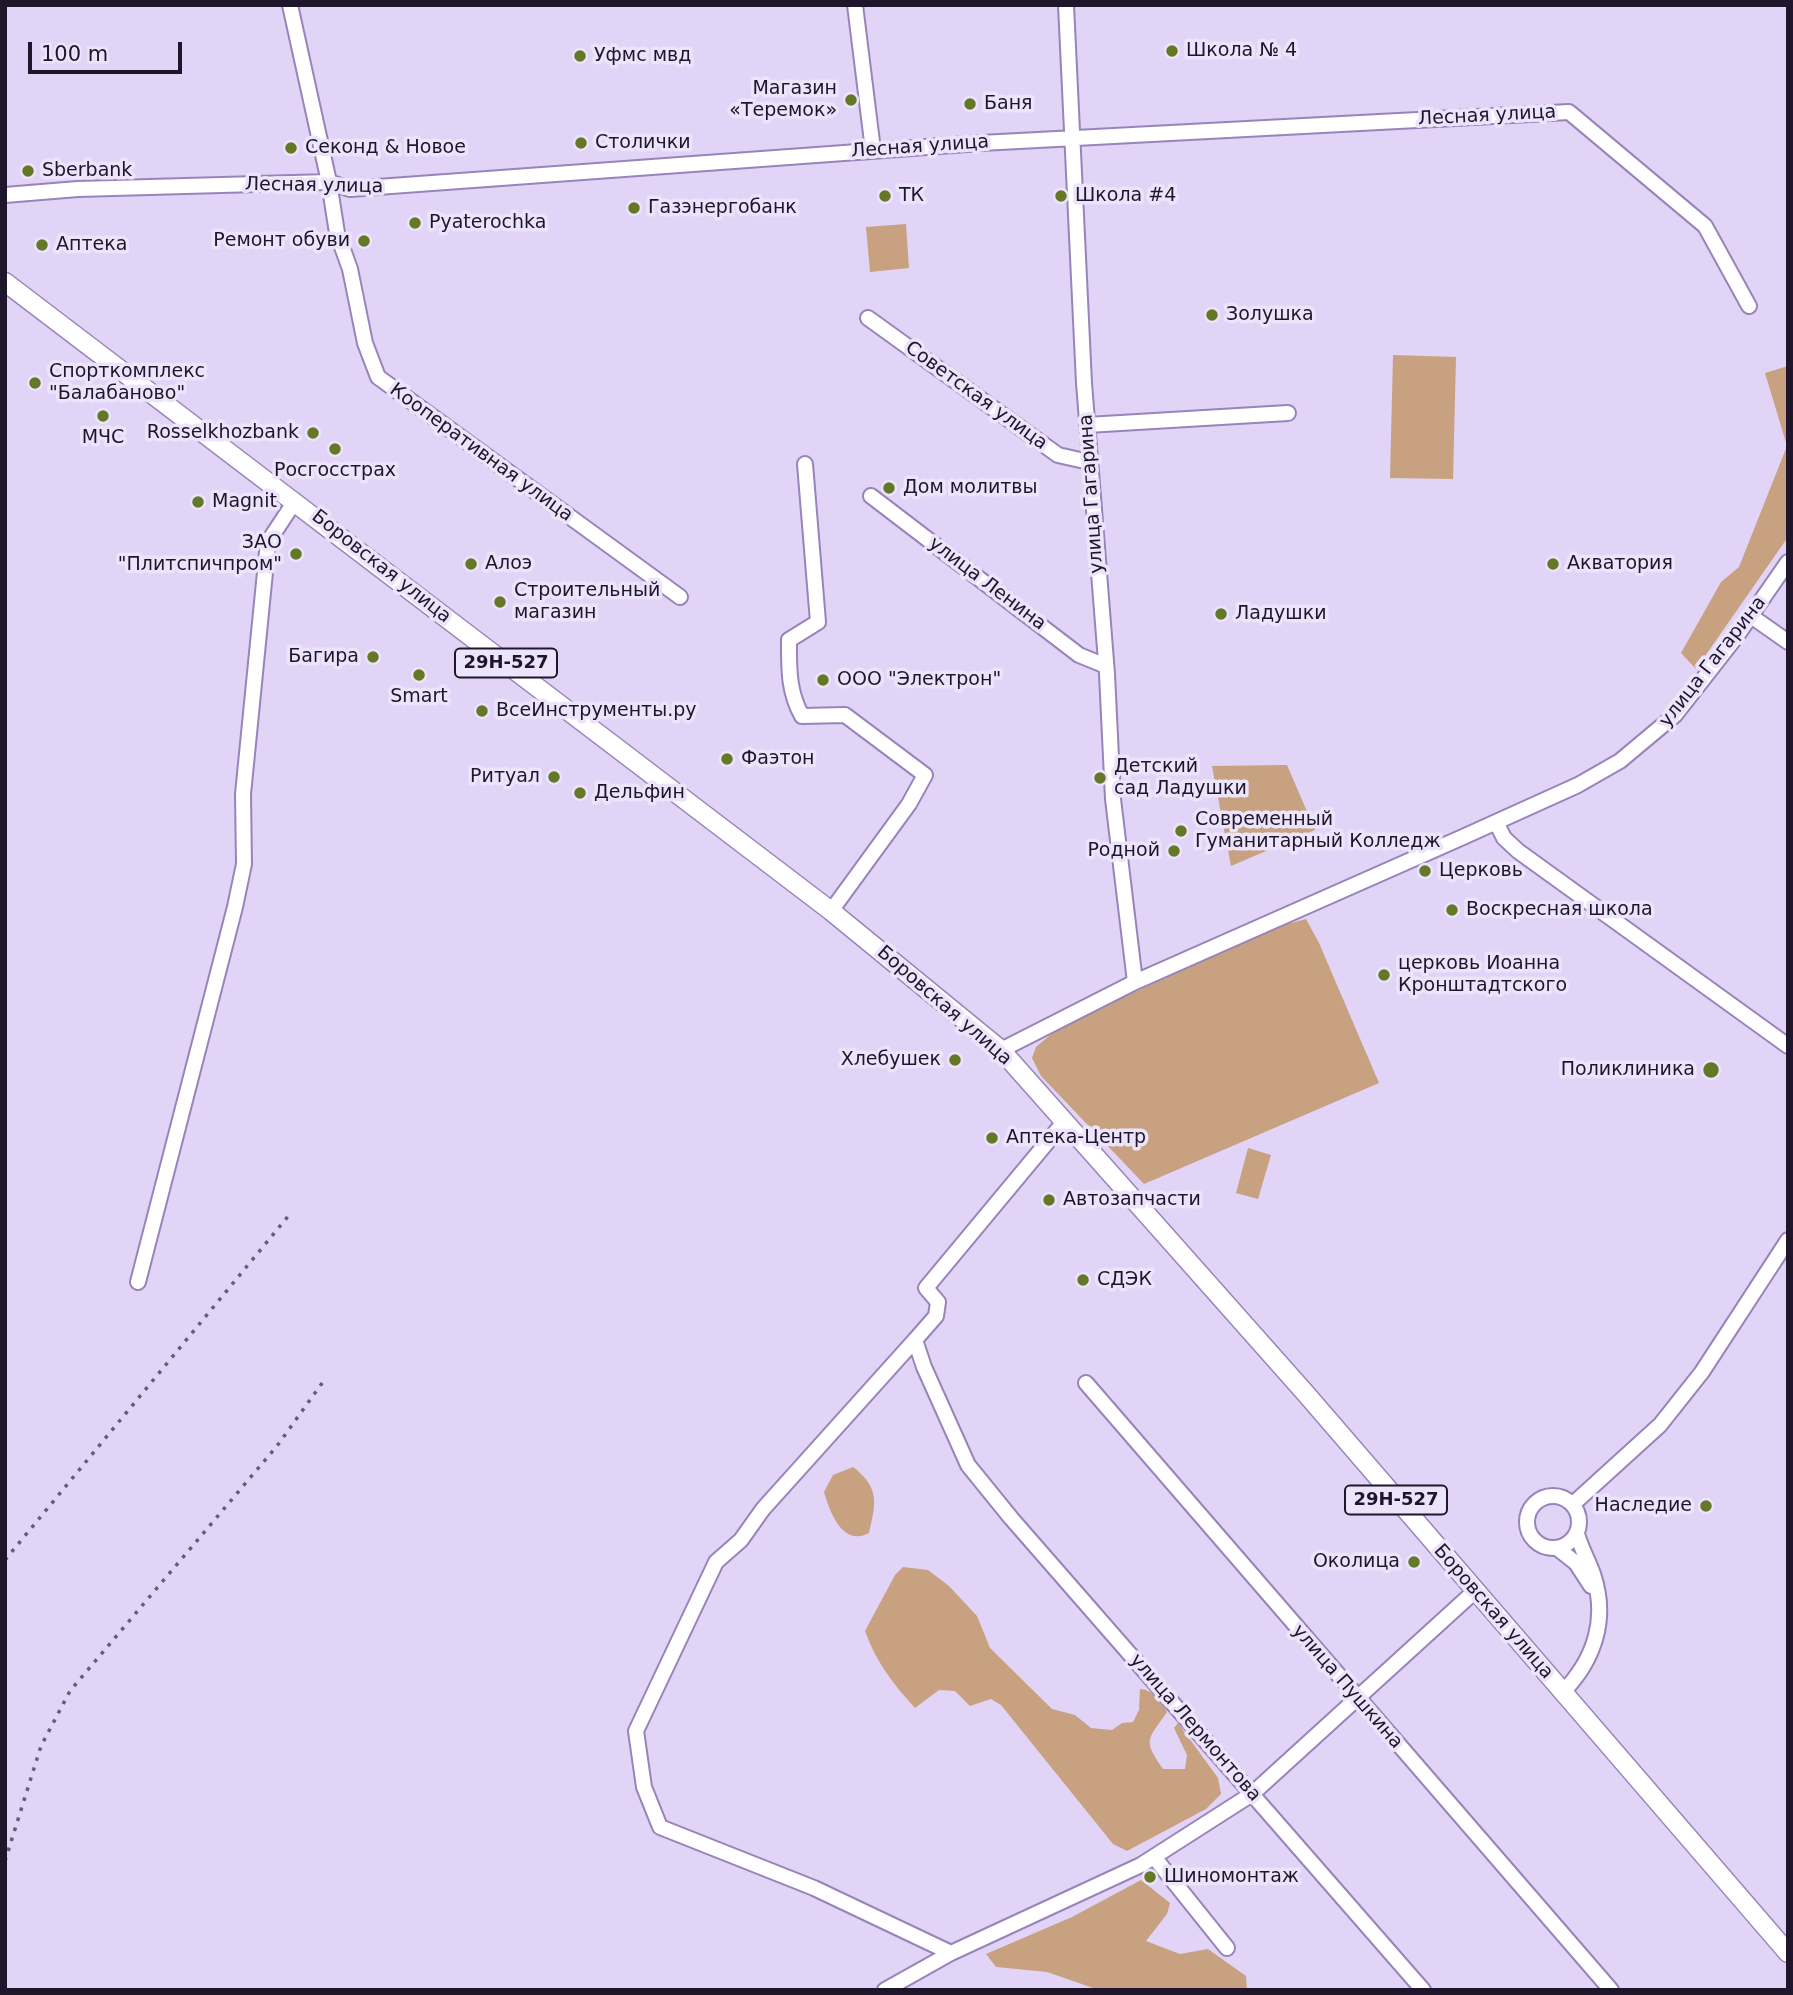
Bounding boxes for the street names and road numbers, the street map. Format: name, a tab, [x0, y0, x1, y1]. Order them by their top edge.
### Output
street label: Лесная улица	[1417, 101, 1557, 131]
street label: Лесная улица	[850, 131, 990, 163]
street label: Лесная улица	[245, 173, 383, 199]
street label: Советская улица	[900, 337, 1052, 455]
street label: Кооперативная улица	[385, 379, 577, 527]
street label: улица Гагарина	[1075, 414, 1109, 574]
street label: Боровская улица	[307, 505, 455, 629]
street label: улица Ленина	[924, 532, 1050, 636]
street label: улица Гагарина	[1655, 592, 1771, 732]
road number: 29Н-527	[455, 648, 557, 678]
street label: Боровская улица	[872, 941, 1016, 1071]
road number: 29Н-527	[1345, 1485, 1447, 1514]
street label: Боровская улица	[1428, 1540, 1558, 1684]
street label: улица Пушкина	[1287, 1620, 1407, 1754]
street label: улица Лермонтова	[1125, 1649, 1265, 1807]

